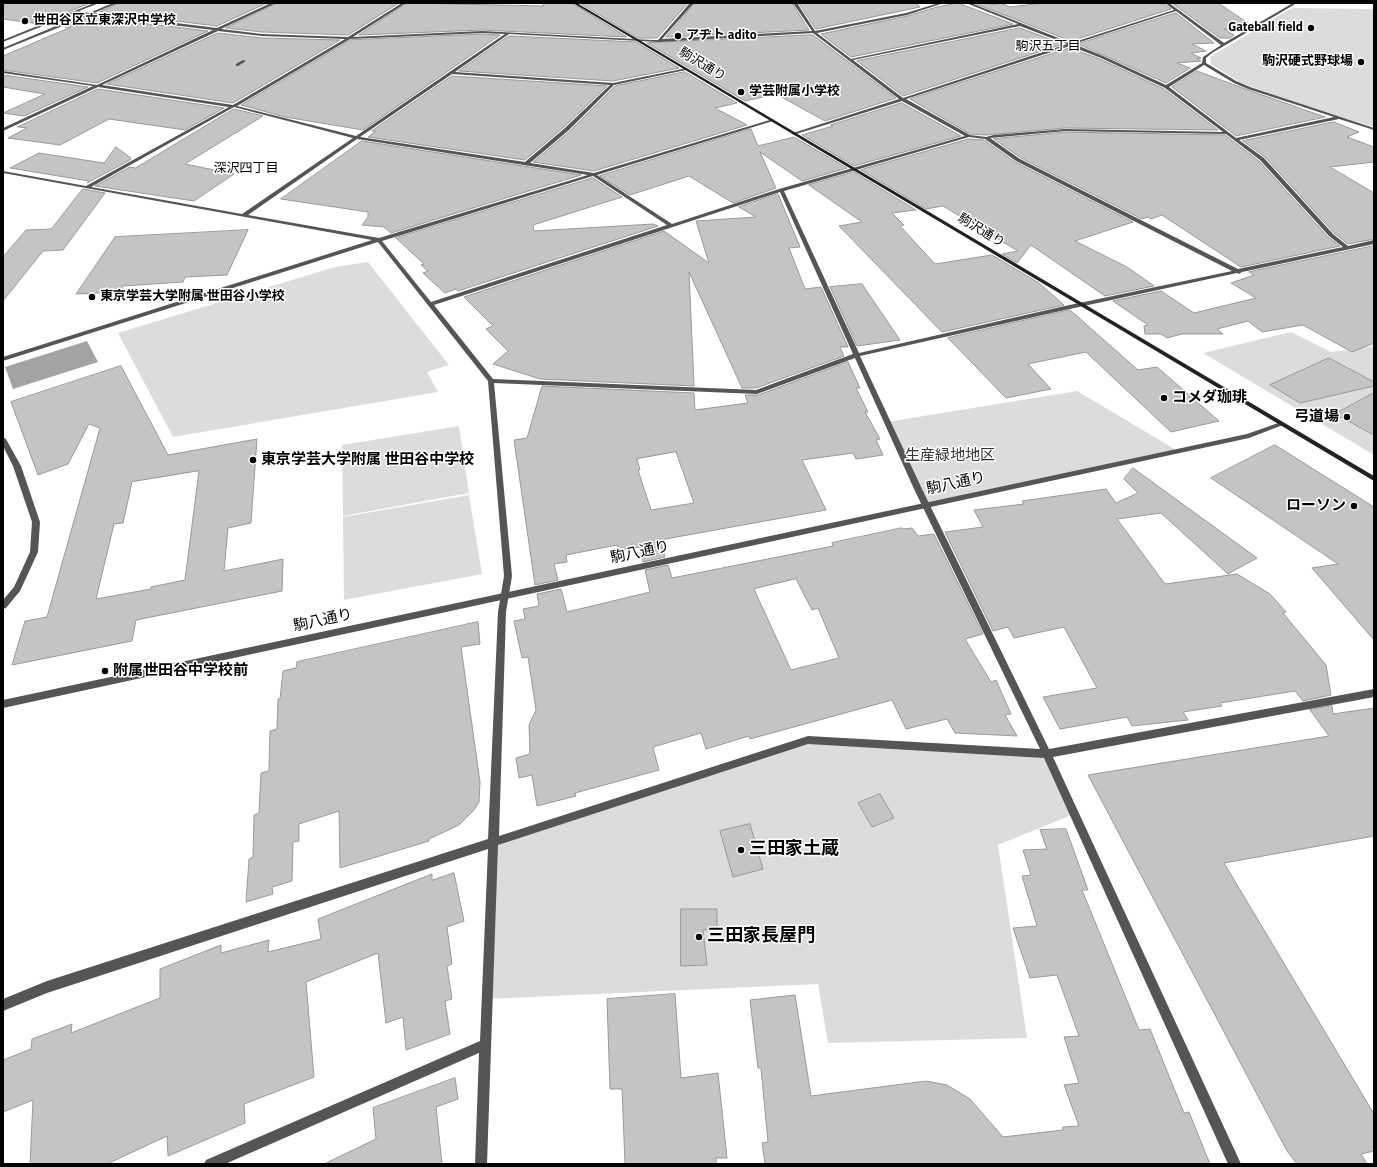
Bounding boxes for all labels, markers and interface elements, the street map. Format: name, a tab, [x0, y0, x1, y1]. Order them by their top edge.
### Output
place label: 世田谷区立東深沢中学校	[33, 13, 176, 29]
marker: 世田谷区立東深沢中学校	[20, 16, 30, 26]
place label: Gateball field	[1228, 20, 1303, 36]
marker: Gateball field	[1306, 23, 1316, 33]
place label: アヂト adito	[686, 28, 757, 44]
marker: アヂト adito	[673, 31, 683, 41]
district label: 駒沢五丁目	[1016, 39, 1080, 55]
street label: 駒沢通り	[676, 45, 728, 85]
place label: 駒沢硬式野球場	[1262, 54, 1353, 70]
marker: 駒沢硬式野球場	[1356, 57, 1366, 67]
place label: 学芸附属小学校	[749, 84, 840, 100]
marker: 学芸附属小学校	[736, 87, 746, 97]
district label: 深沢四丁目	[214, 161, 278, 177]
street label: 駒沢通り	[955, 211, 1007, 251]
place label: 東京学芸大学附属 世田谷小学校	[100, 289, 285, 305]
marker: 東京学芸大学附属 世田谷小学校	[87, 292, 97, 302]
place label: コメダ珈琲	[1172, 389, 1247, 407]
marker: コメダ珈琲	[1159, 393, 1169, 403]
place label: 弓道場	[1294, 408, 1339, 426]
marker: 弓道場	[1342, 412, 1352, 422]
park label: 生産緑地地区	[905, 447, 995, 465]
place label: 東京学芸大学附属 世田谷中学校	[261, 451, 474, 469]
marker: 東京学芸大学附属 世田谷中学校	[248, 455, 258, 465]
street label: 駒八通り	[925, 469, 987, 499]
place label: ローソン	[1286, 497, 1346, 515]
marker: ローソン	[1349, 501, 1359, 511]
street label: 駒八通り	[609, 538, 671, 568]
street label: 駒八通り	[292, 606, 354, 636]
place label: 附属世田谷中学校前	[113, 662, 248, 680]
marker: 附属世田谷中学校前	[100, 666, 110, 676]
place label: 三田家土蔵	[749, 839, 839, 861]
marker: 三田家土蔵	[736, 845, 746, 855]
place label: 三田家長屋門	[707, 926, 815, 948]
marker: 三田家長屋門	[694, 932, 704, 942]

